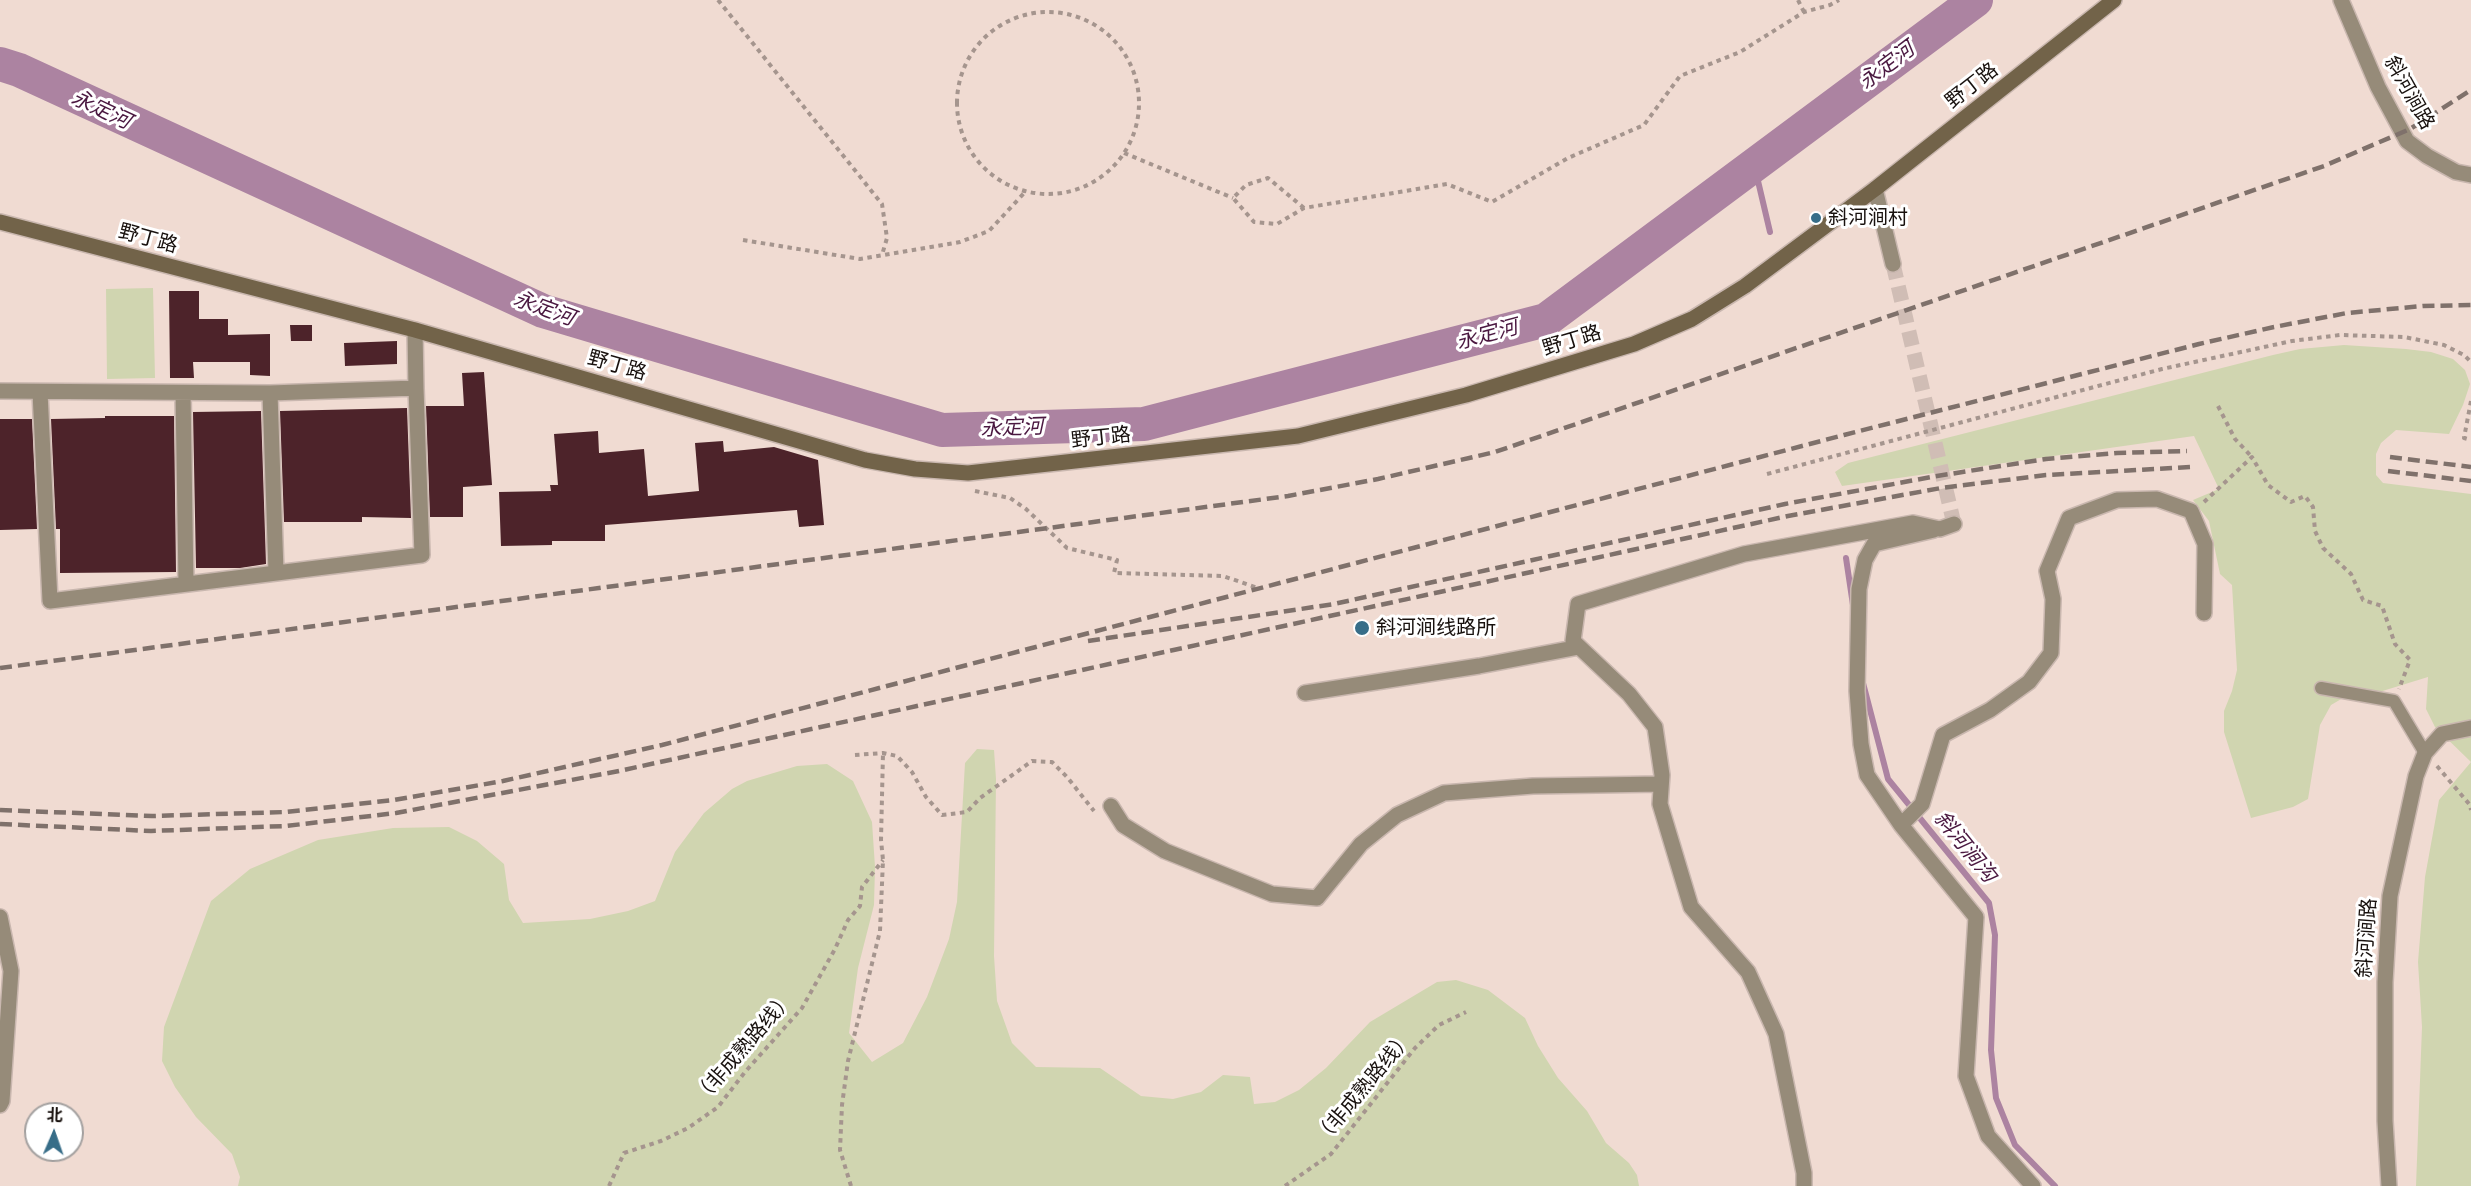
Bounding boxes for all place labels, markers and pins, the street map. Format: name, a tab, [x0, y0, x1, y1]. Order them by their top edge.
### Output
place label: 斜河涧村	[1828, 206, 1908, 230]
marker: 斜河涧村	[1809, 211, 1823, 225]
place label: 斜河涧线路所	[1376, 616, 1496, 640]
marker: 斜河涧线路所	[1353, 619, 1371, 637]

